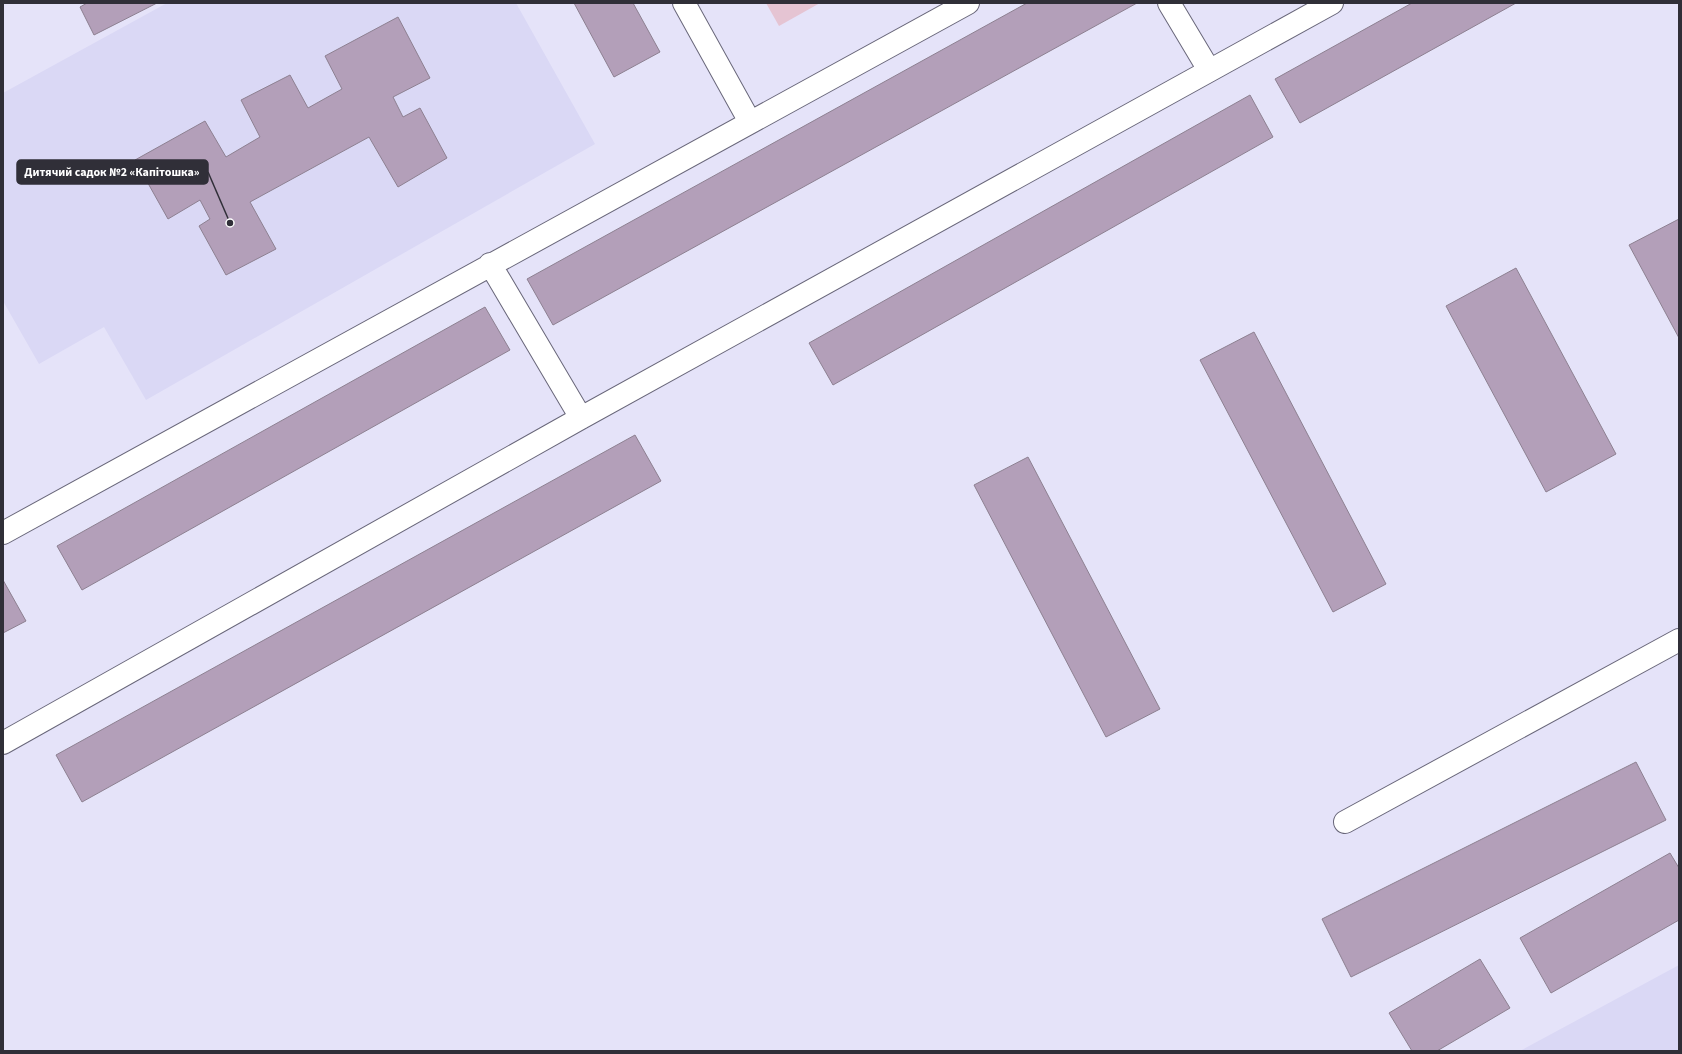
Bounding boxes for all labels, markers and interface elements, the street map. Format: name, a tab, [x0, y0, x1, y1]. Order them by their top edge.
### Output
callout: Дитячий садок №2 «Капітошка»	[17, 160, 208, 184]
text: Дитячий садок №2 «Капітошка»	[24, 164, 200, 181]

